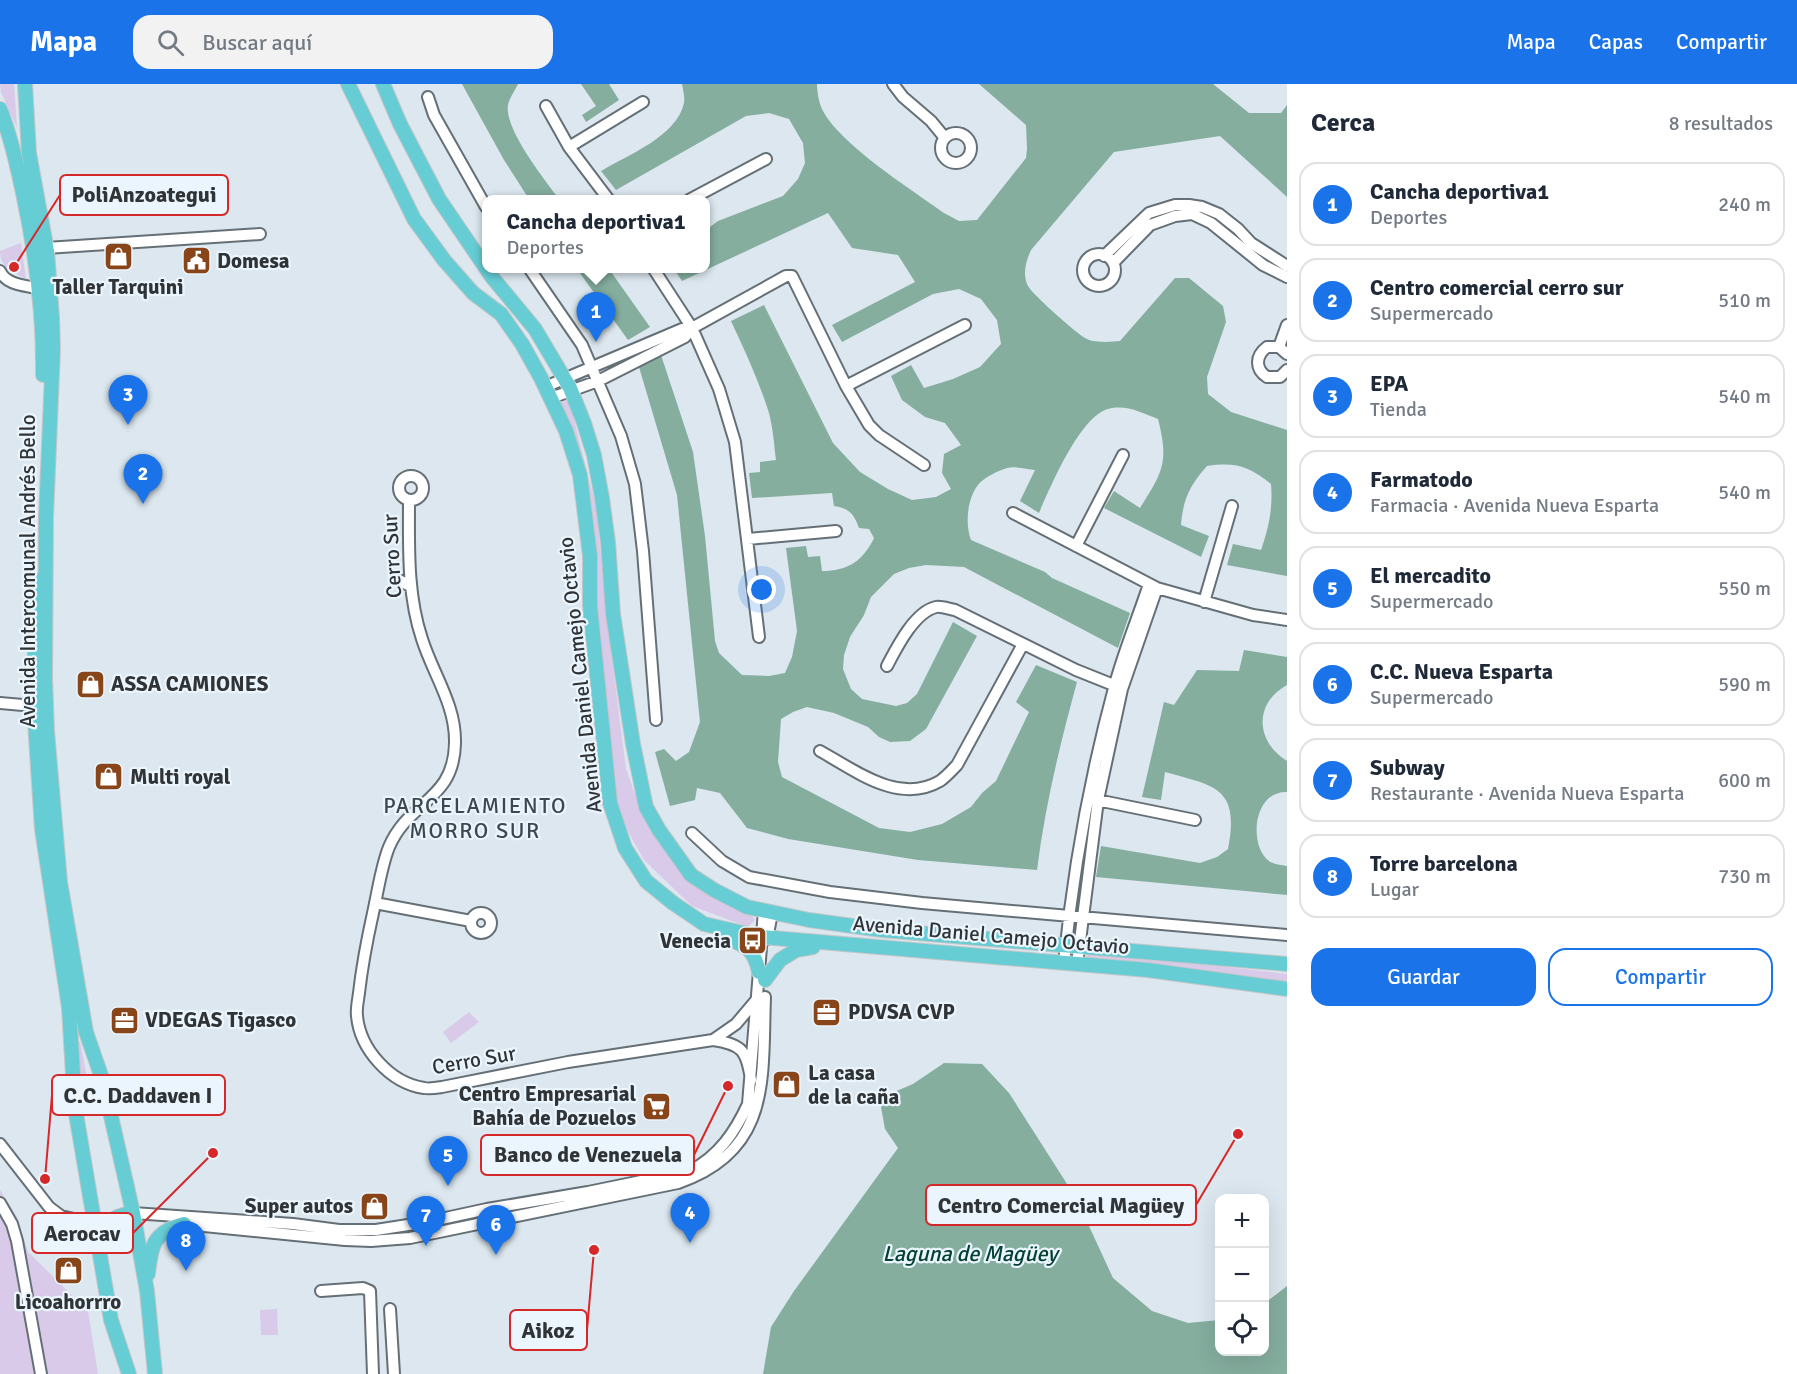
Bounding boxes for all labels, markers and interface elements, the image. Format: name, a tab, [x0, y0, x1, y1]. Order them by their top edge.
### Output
search box	[133, 15, 553, 69]
text: Mapa	[30, 25, 97, 59]
icon: search	[154, 26, 187, 59]
text: Buscar aquí	[202, 29, 312, 56]
text: Mapa	[1506, 29, 1556, 55]
text: Capas	[1589, 29, 1643, 55]
text: Compartir	[1676, 29, 1767, 55]
text: Cerca	[1311, 107, 1375, 139]
text: 8 resultados	[1669, 111, 1773, 136]
callout: PoliAnzoategui	[60, 175, 228, 215]
text: Cancha deportiva1	[1370, 178, 1549, 205]
text: PoliAnzoategui	[72, 181, 216, 208]
text: 1	[1327, 192, 1338, 217]
text: 240 m	[1718, 192, 1771, 217]
popup	[482, 195, 710, 273]
text: Deportes	[1370, 205, 1447, 230]
text: Cancha deportiva1	[506, 208, 686, 235]
text: Deportes	[506, 235, 584, 260]
shop icon: Taller Tarquini	[102, 240, 134, 272]
public building icon: Domesa	[180, 245, 212, 277]
place label: Domesa	[217, 248, 290, 274]
place label: Taller Tarquini	[52, 274, 184, 300]
text: Centro comercial cerro sur	[1370, 274, 1624, 301]
text: 2	[1327, 288, 1338, 313]
text: 510 m	[1718, 288, 1771, 313]
pin: 1	[576, 292, 616, 342]
text: Supermercado	[1370, 301, 1493, 326]
text: EPA	[1370, 370, 1408, 397]
pin: 3	[108, 376, 148, 425]
text: 3	[1327, 384, 1338, 409]
text: 540 m	[1718, 384, 1771, 409]
text: Tienda	[1370, 397, 1427, 422]
street label: Avenida Intercomunal Andrés Bello	[15, 414, 41, 728]
pin: 2	[124, 454, 162, 504]
text: Farmatodo	[1370, 466, 1473, 493]
text: 4	[1327, 480, 1338, 505]
text: 540 m	[1718, 480, 1771, 505]
text: Farmacia · Avenida Nueva Esparta	[1370, 493, 1659, 518]
street label: Cerro Sur	[377, 513, 407, 599]
street label: Avenida Daniel Camejo Octavio	[553, 536, 607, 814]
text: El mercadito	[1370, 562, 1491, 589]
your location	[747, 575, 776, 604]
text: 5	[1327, 576, 1338, 601]
text: 550 m	[1718, 576, 1771, 601]
text: Supermercado	[1370, 589, 1493, 614]
text: C.C. Nueva Esparta	[1370, 658, 1553, 685]
shop icon: ASSA CAMIONES	[74, 668, 106, 700]
place label: ASSA CAMIONES	[111, 671, 269, 697]
text: 6	[1327, 672, 1338, 697]
text: 590 m	[1718, 672, 1771, 697]
text: Supermercado	[1370, 685, 1493, 710]
text: Subway	[1370, 754, 1445, 781]
shop icon: Multi royal	[93, 761, 125, 793]
place label: Multi royal	[130, 764, 231, 790]
text: 7	[1327, 768, 1338, 793]
text: 600 m	[1718, 768, 1771, 793]
text: Restaurante · Avenida Nueva Esparta	[1370, 781, 1684, 806]
district label: PARCELAMIENTO MORRO SUR	[383, 792, 567, 844]
text: Torre barcelona	[1370, 850, 1518, 877]
text: 8	[1327, 864, 1338, 889]
text: 730 m	[1718, 864, 1771, 889]
text: Lugar	[1370, 877, 1419, 902]
street label: Avenida Daniel Camejo Octavio	[852, 910, 1130, 960]
bus stop icon: Venecia	[736, 925, 768, 957]
place label: Venecia	[660, 928, 731, 954]
button: Guardar	[1311, 948, 1536, 1006]
button: Compartir	[1548, 948, 1773, 1006]
office icon: PDVSA CVP	[811, 996, 843, 1028]
place label: PDVSA CVP	[848, 999, 955, 1025]
office icon: VDEGAS Tigasco	[108, 1004, 140, 1036]
place label: VDEGAS Tigasco	[145, 1007, 296, 1033]
street label: Cerro Sur	[430, 1040, 518, 1080]
place label: La casa de la caña	[808, 1060, 900, 1110]
shop icon: La casa de la caña	[771, 1069, 803, 1101]
callout: C.C. Daddaven I	[52, 1075, 225, 1115]
place label: Centro Empresarial Bahía de Pozuelos	[459, 1081, 636, 1131]
text: C.C. Daddaven I	[63, 1082, 213, 1109]
supermarket icon: Centro Empresarial Bahía de Pozuelos	[641, 1090, 673, 1122]
callout: Banco de Venezuela	[481, 1135, 694, 1175]
pin: 5	[428, 1136, 468, 1186]
text: Banco de Venezuela	[494, 1141, 682, 1168]
callout: Centro Comercial Magüey	[926, 1185, 1196, 1225]
shop icon: Super autos	[358, 1190, 390, 1222]
text: Centro Comercial Magüey	[938, 1192, 1184, 1219]
place label: Super autos	[245, 1193, 353, 1219]
pin: 4	[670, 1194, 710, 1243]
map controls	[1215, 1194, 1269, 1356]
button: +	[1215, 1194, 1269, 1248]
pin: 7	[406, 1196, 446, 1246]
pin: 6	[476, 1206, 516, 1255]
callout: Aerocav	[32, 1213, 133, 1253]
text: Aerocav	[44, 1220, 121, 1247]
pin: 8	[166, 1222, 206, 1271]
water label: Laguna de Magüey	[883, 1240, 1060, 1267]
button: −	[1215, 1248, 1269, 1302]
shop icon: Licoahorrro	[52, 1255, 84, 1287]
place label: Licoahorrro	[15, 1289, 121, 1315]
button: locate	[1215, 1302, 1269, 1356]
callout: Aikoz	[510, 1310, 587, 1350]
text: Aikoz	[522, 1317, 575, 1344]

